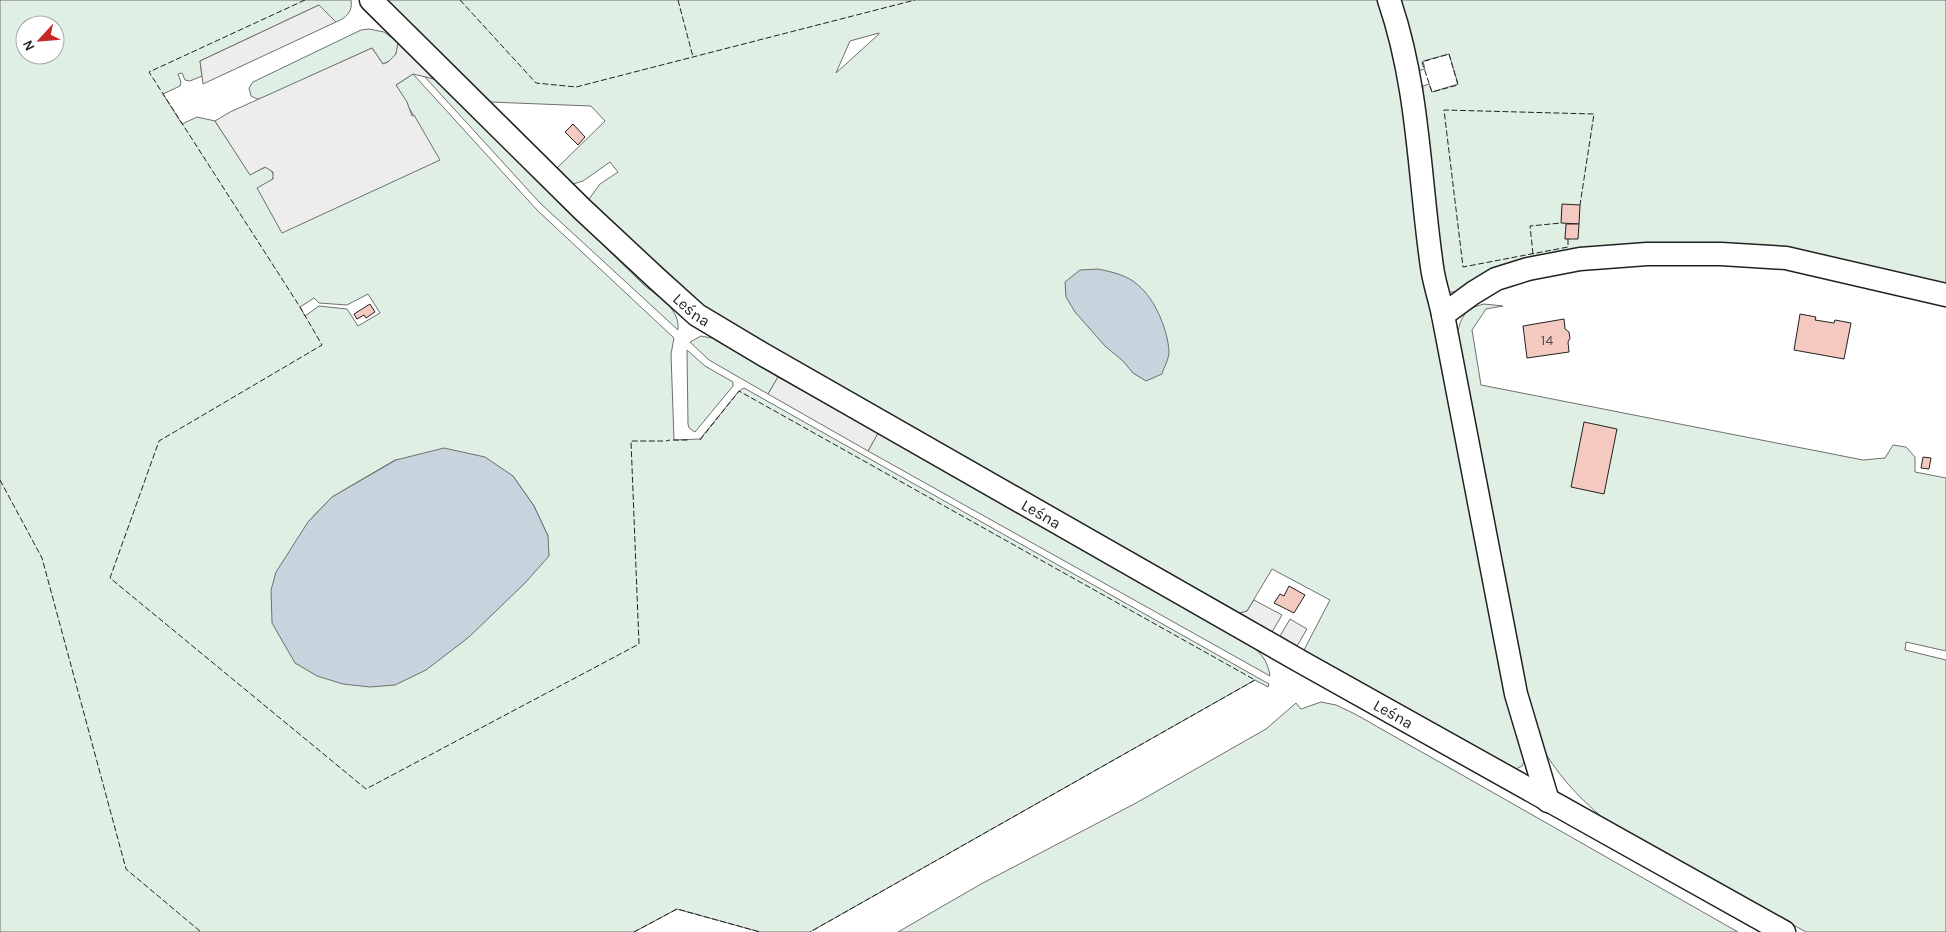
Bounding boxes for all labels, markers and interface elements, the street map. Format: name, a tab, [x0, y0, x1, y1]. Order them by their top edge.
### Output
north arrow	[15, 15, 65, 65]
text: N	[19, 37, 39, 54]
street label: Leśna	[669, 289, 714, 331]
house number: 14	[1541, 332, 1553, 349]
street label: Leśna	[1018, 495, 1064, 533]
street label: Leśna	[1370, 695, 1417, 733]

